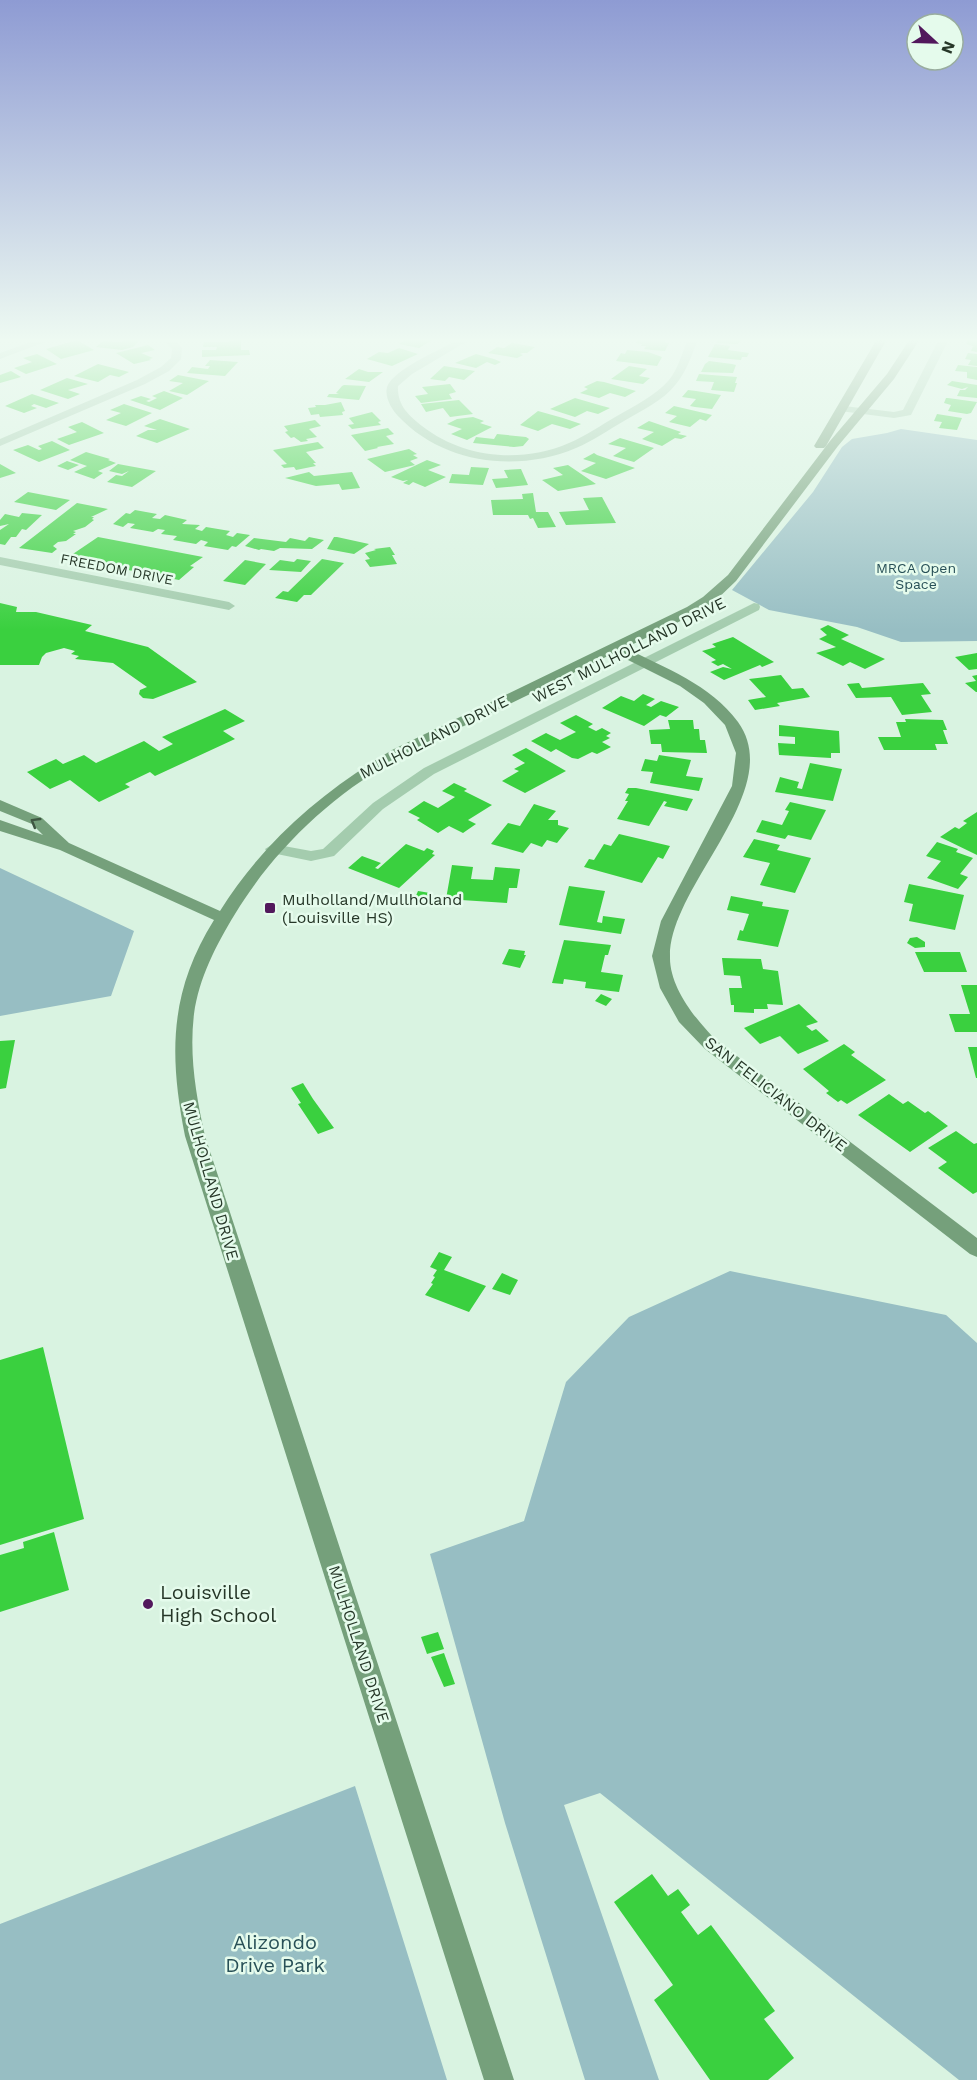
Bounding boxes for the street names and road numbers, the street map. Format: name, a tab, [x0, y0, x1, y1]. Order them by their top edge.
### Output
street label: FREEDOM DRIVE	[59, 550, 175, 588]
street label: WEST MULHOLLAND DRIVE	[529, 593, 729, 707]
street label: MULHOLLAND DRIVE	[357, 691, 511, 783]
street label: SAN FELICIANO DRIVE	[701, 1033, 851, 1155]
street label: MULHOLLAND DRIVE	[179, 1099, 243, 1263]
street label: MULHOLLAND DRIVE	[325, 1563, 393, 1725]

